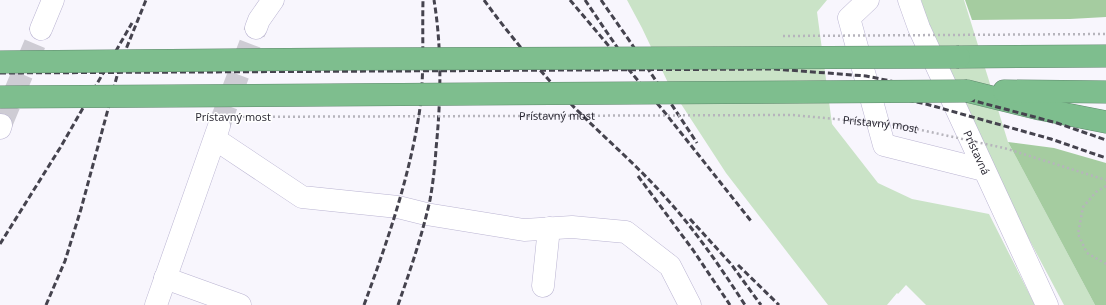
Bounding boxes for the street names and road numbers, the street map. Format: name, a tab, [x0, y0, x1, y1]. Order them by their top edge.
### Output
street label: Prístavný most	[519, 108, 595, 123]
street label: Prístavný most	[195, 109, 271, 124]
street label: Prístavný most	[842, 112, 920, 136]
street label: Prístavná	[960, 128, 994, 177]

